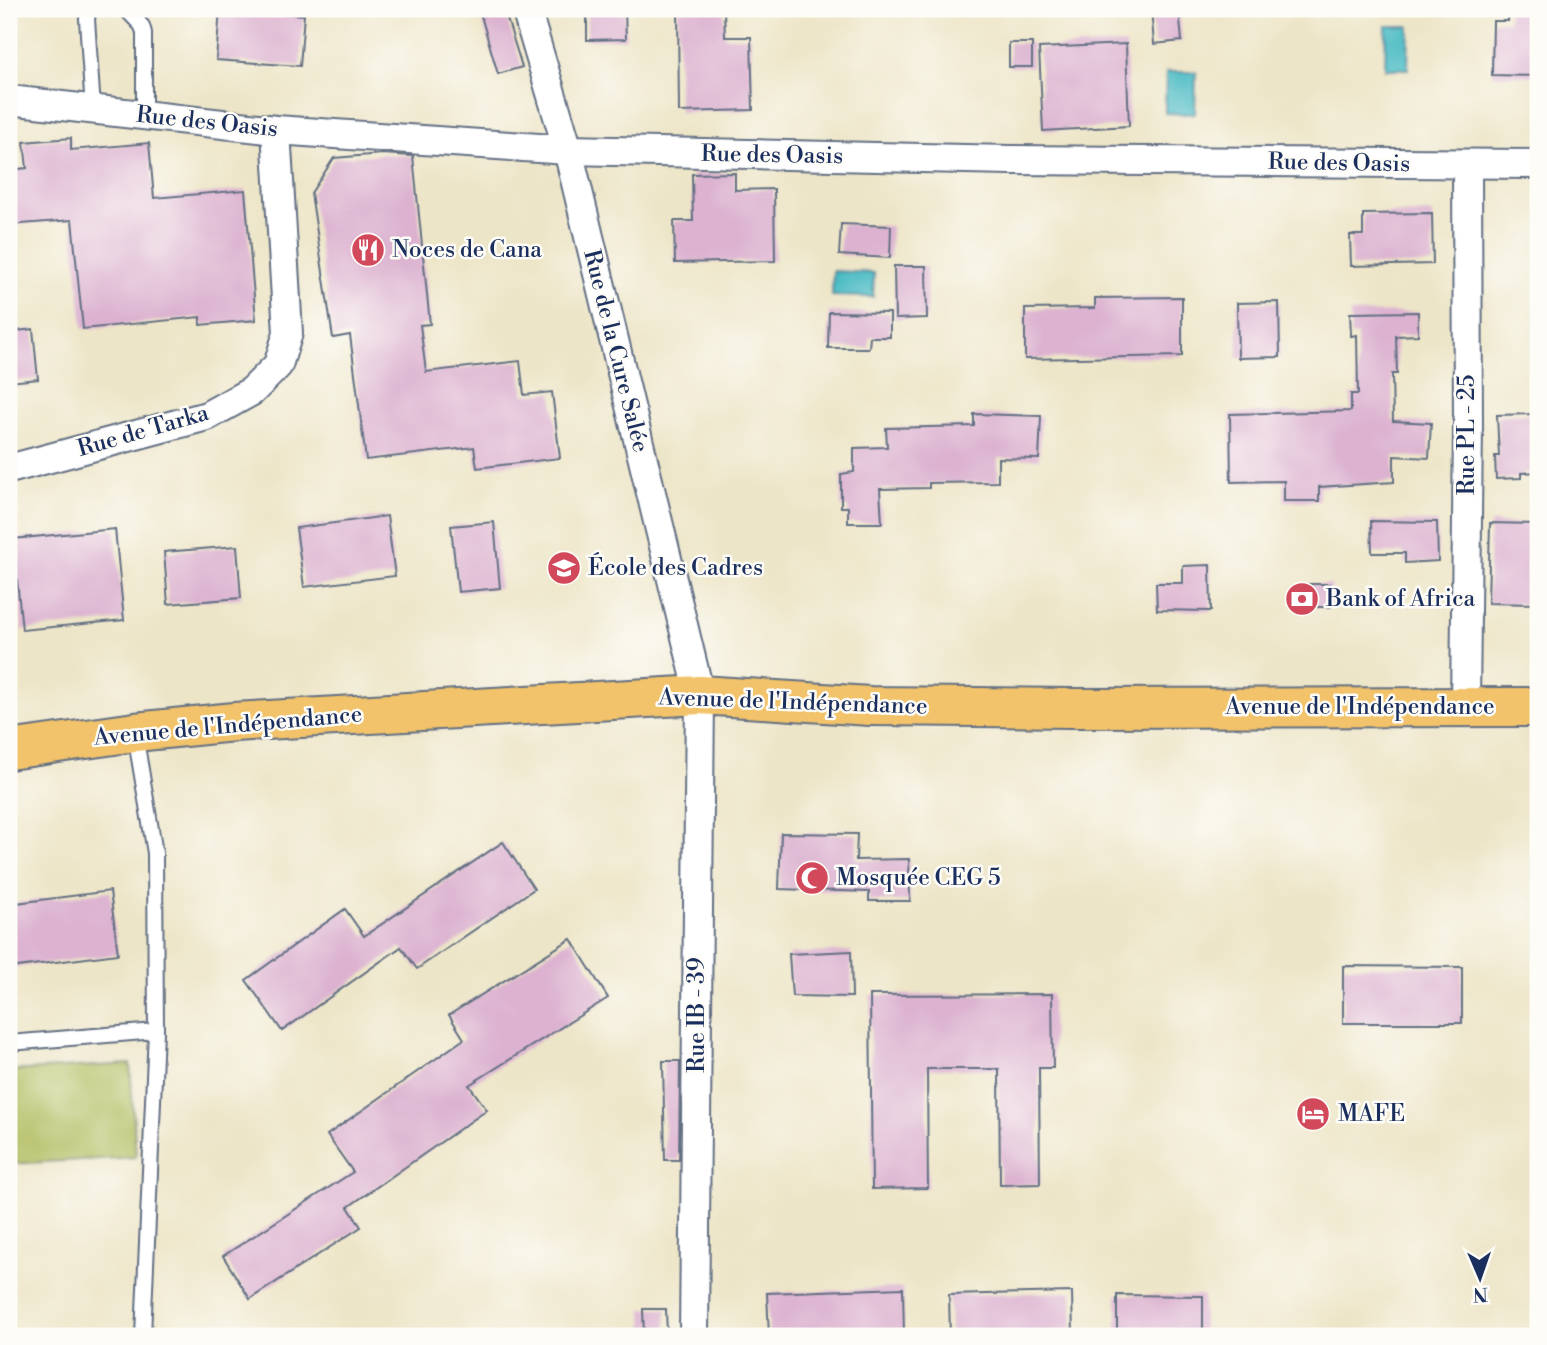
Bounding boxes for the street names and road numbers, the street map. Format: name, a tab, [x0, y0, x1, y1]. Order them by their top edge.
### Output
street label: Rue des Oasis	[135, 101, 279, 143]
street label: Rue des Oasis	[701, 140, 843, 170]
street label: Rue des Oasis	[1268, 148, 1410, 178]
street label: Rue de la Cure Salée	[577, 247, 655, 455]
street label: Rue PL - 25	[1453, 375, 1481, 495]
street label: Rue de Tarka	[74, 399, 212, 463]
street label: Avenue de l'Indépendance	[657, 683, 928, 721]
street label: Avenue de l'Indépendance	[1224, 693, 1495, 721]
street label: Avenue de l'Indépendance	[92, 700, 363, 752]
street label: Rue IB - 39	[683, 957, 711, 1073]

